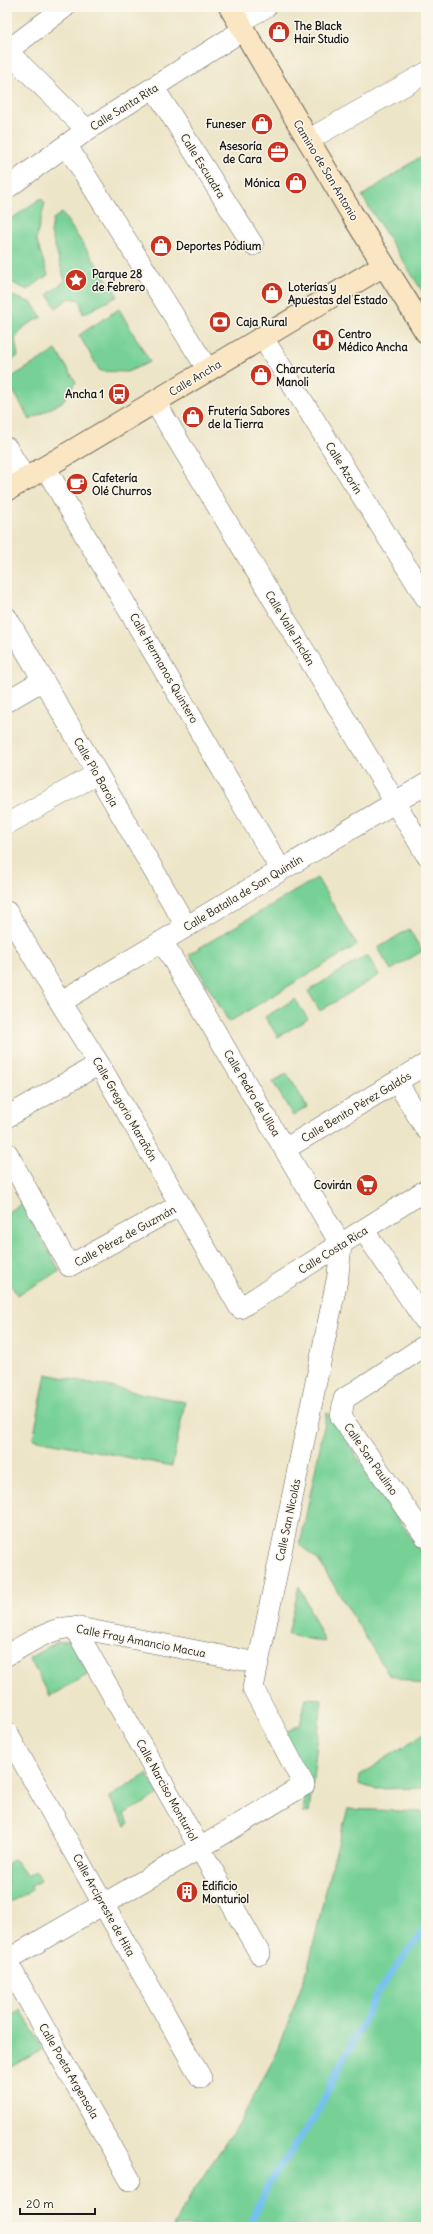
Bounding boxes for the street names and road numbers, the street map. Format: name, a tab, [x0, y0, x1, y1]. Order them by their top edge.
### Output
street label: Calle Santa Rita	[87, 80, 161, 134]
street label: Camino de San Antonio	[290, 117, 362, 223]
street label: Calle Escuadra	[178, 131, 228, 201]
street label: Calle Ancha	[166, 357, 224, 399]
street label: Calle Azorín	[323, 439, 365, 497]
street label: Calle Valle Inclán	[262, 588, 318, 668]
street label: Calle Hermanos Quintero	[127, 610, 201, 726]
street label: Calle Pío Baroja	[71, 735, 121, 809]
street label: Calle Batalla de San Quintín	[181, 852, 305, 934]
street label: Calle Pedro de Ulloa	[221, 1047, 283, 1139]
street label: Calle Gregorio Marañón	[90, 1055, 160, 1163]
street label: Calle Benito Pérez Galdós	[298, 1069, 414, 1145]
street label: Calle Pérez de Guzmán	[72, 1202, 178, 1270]
street label: Calle Costa Rica	[296, 1223, 370, 1277]
street label: Calle San Paulino	[341, 1420, 401, 1498]
street label: Calle San Nicolás	[272, 1478, 304, 1562]
street label: Calle Fray Amancio Macua	[75, 1622, 207, 1660]
street label: Calle Narciso Monturiol	[133, 1737, 201, 1843]
street label: Calle Arcipreste de Hita	[70, 1851, 138, 1959]
street label: Calle Poeta Argensola	[36, 2021, 102, 2121]

